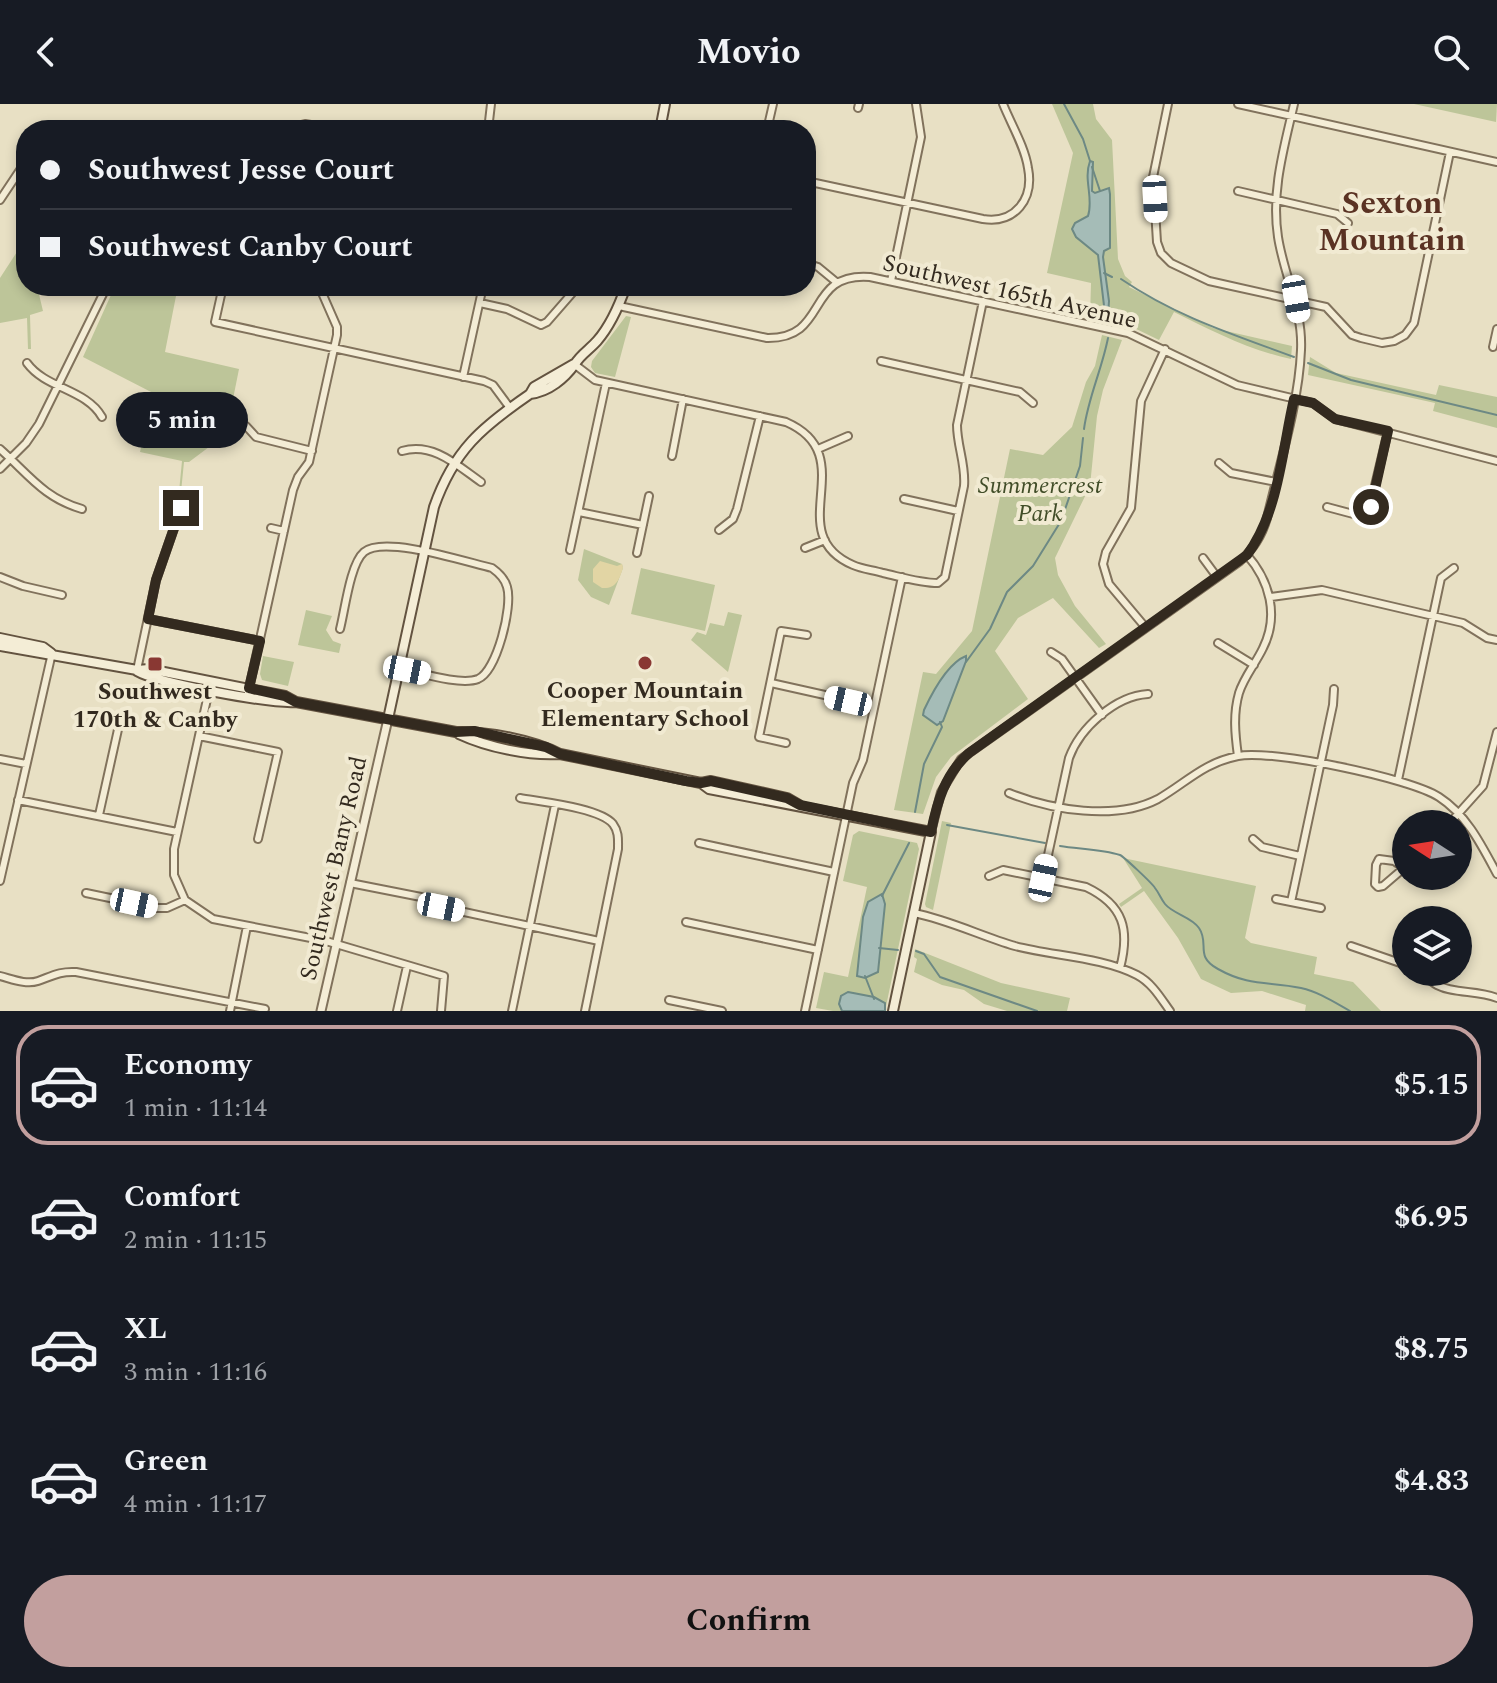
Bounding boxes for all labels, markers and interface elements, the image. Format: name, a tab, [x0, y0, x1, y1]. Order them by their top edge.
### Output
text: Movio	[696, 25, 801, 80]
icon: back	[24, 30, 68, 74]
icon: search	[1429, 30, 1473, 74]
text: Southwest Jesse Court	[88, 147, 394, 193]
car	[1142, 174, 1168, 224]
district label: Sexton Mountain	[1318, 179, 1466, 265]
text: Southwest Canby Court	[88, 224, 413, 270]
street label: Southwest 165th Avenue	[879, 245, 1140, 339]
car	[1280, 273, 1312, 325]
callout: 5 min	[115, 392, 247, 448]
text: 5 min	[147, 400, 217, 440]
park label: Summercrest Park	[978, 468, 1102, 532]
route start	[1353, 489, 1389, 525]
route end	[163, 490, 199, 526]
car	[381, 654, 433, 686]
marker: Cooper Mountain Elementary School	[636, 654, 654, 672]
marker: Southwest 170th & Canby	[146, 655, 164, 673]
place label: Cooper Mountain Elementary School	[541, 673, 750, 737]
place label: Southwest 170th & Canby	[73, 674, 239, 738]
car	[822, 684, 874, 718]
street label: Southwest Bany Road	[291, 753, 377, 984]
north arrow	[1392, 810, 1472, 890]
map controls	[1392, 810, 1472, 986]
car	[1026, 852, 1060, 904]
car	[108, 886, 160, 920]
car	[415, 891, 467, 923]
button: layers	[1392, 906, 1472, 986]
text: Economy	[124, 1042, 251, 1088]
icon: car	[28, 1049, 100, 1121]
text: $5.15	[1394, 1062, 1469, 1108]
text: 1 min · 11:14	[124, 1088, 267, 1128]
text: Comfort	[124, 1174, 240, 1220]
icon: car	[28, 1181, 100, 1253]
text: $6.95	[1394, 1194, 1469, 1240]
text: 2 min · 11:15	[124, 1220, 267, 1260]
text: XL	[124, 1306, 167, 1352]
icon: car	[28, 1313, 100, 1385]
text: $8.75	[1394, 1326, 1469, 1372]
text: 3 min · 11:16	[124, 1352, 267, 1392]
text: Green	[124, 1438, 208, 1484]
icon: car	[28, 1445, 100, 1517]
text: $4.83	[1394, 1458, 1469, 1504]
text: 4 min · 11:17	[124, 1484, 267, 1524]
button: Confirm	[24, 1575, 1473, 1667]

